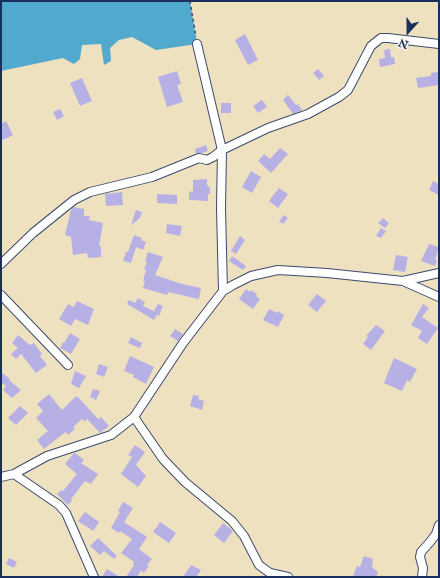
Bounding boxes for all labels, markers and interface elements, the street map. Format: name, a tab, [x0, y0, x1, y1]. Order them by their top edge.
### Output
north arrow	[388, 12, 428, 52]
text: N	[397, 35, 411, 51]

